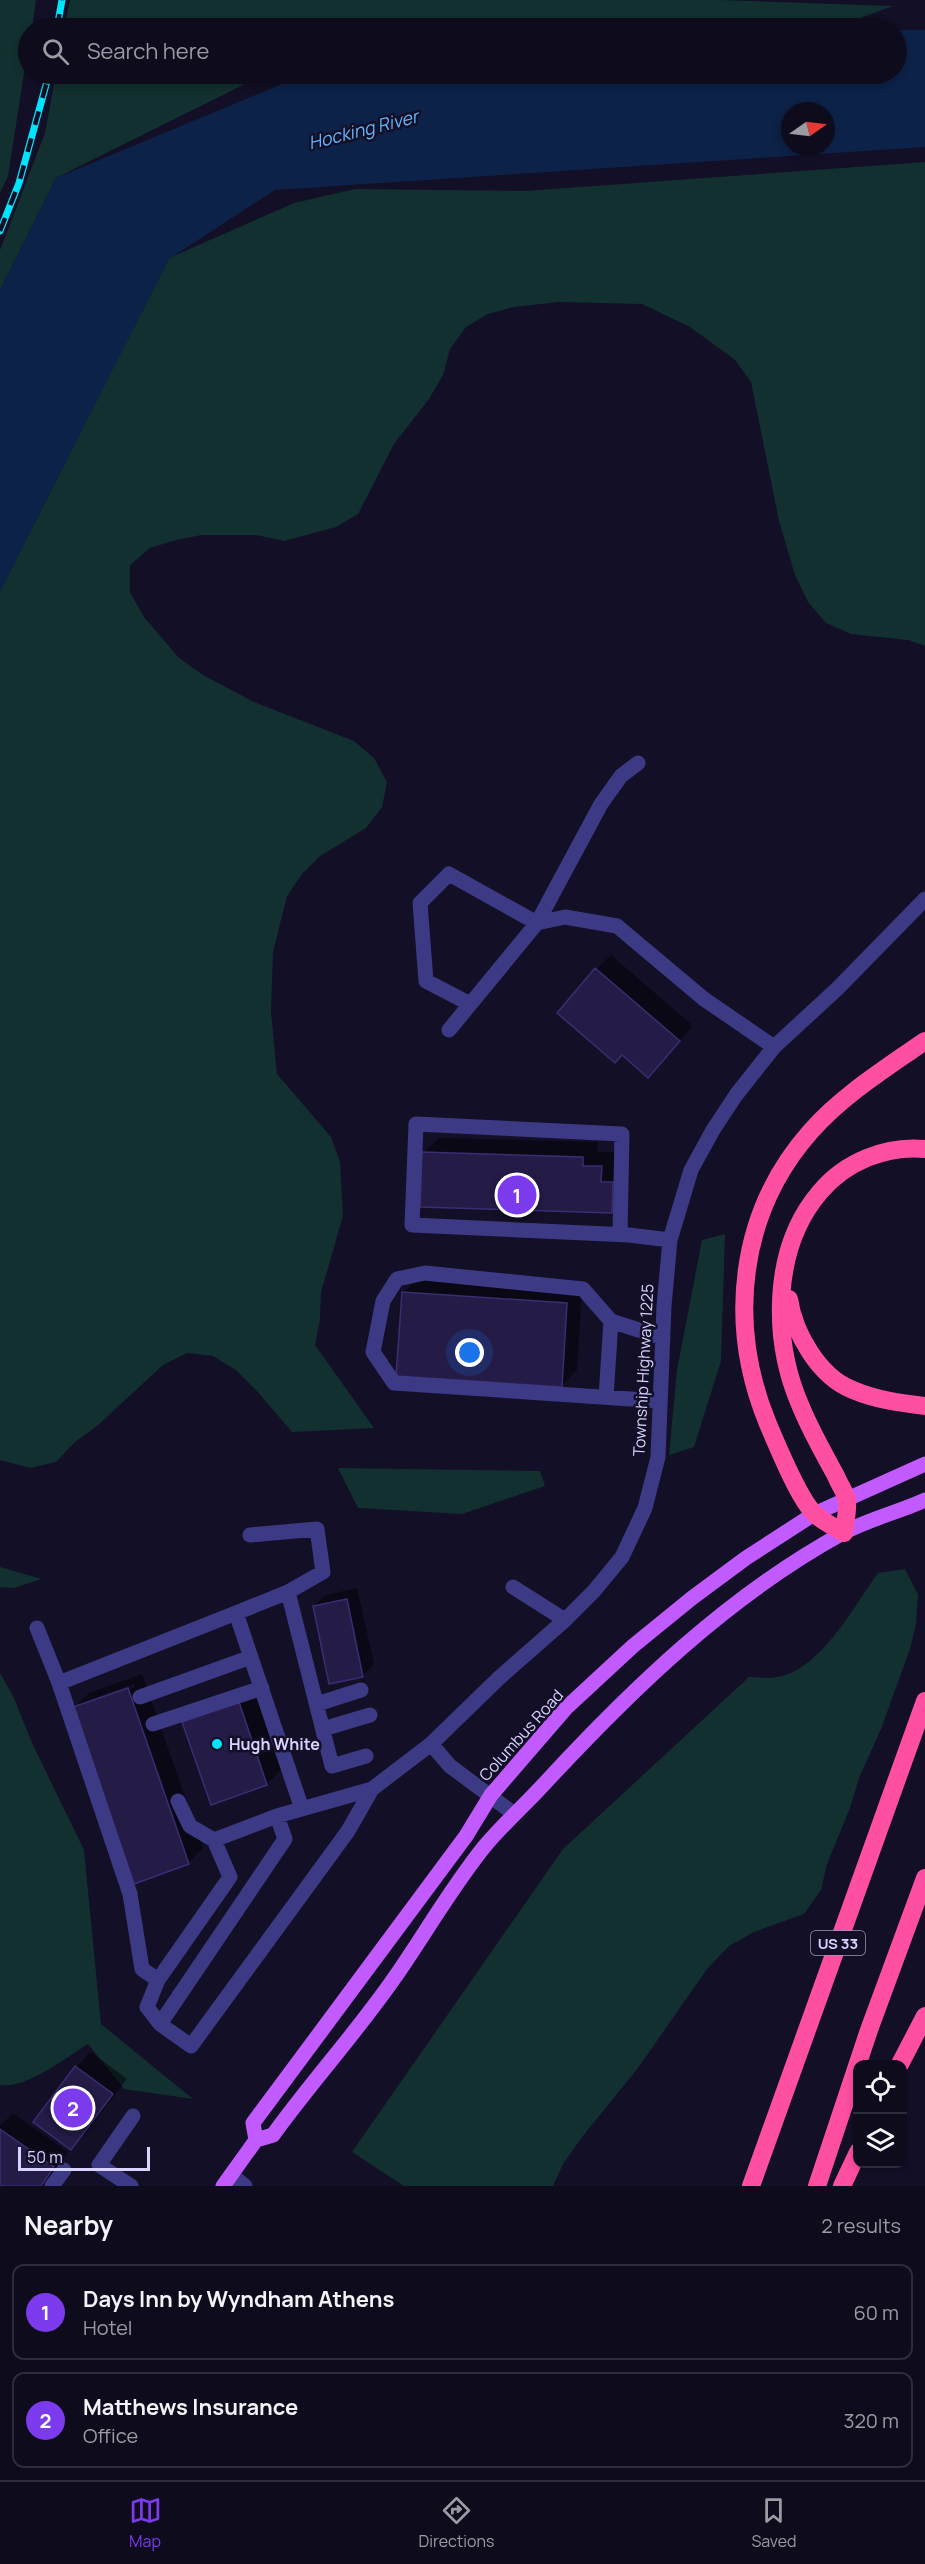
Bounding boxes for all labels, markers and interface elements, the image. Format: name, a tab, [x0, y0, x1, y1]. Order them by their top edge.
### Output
search box	[18, 18, 907, 84]
icon: search	[39, 35, 72, 68]
text: Search here	[87, 36, 209, 66]
north arrow	[781, 102, 835, 156]
water label: Hocking River	[306, 103, 423, 154]
pin: 1	[498, 1172, 536, 1218]
street label: Township Highway 1225	[627, 1283, 659, 1457]
your location	[455, 1338, 484, 1367]
street label: Columbus Road	[474, 1684, 568, 1786]
place label: Hugh White	[229, 1733, 320, 1755]
marker: Hugh White	[210, 1737, 224, 1751]
road number: US 33	[811, 1931, 865, 1955]
map controls	[853, 2060, 907, 2168]
button: locate	[853, 2060, 907, 2114]
pin: 2	[54, 2086, 92, 2130]
button: layers	[853, 2114, 907, 2168]
scale bar	[18, 2144, 150, 2172]
text: 50 m	[27, 2146, 63, 2168]
text: Nearby	[24, 2207, 113, 2243]
text: 2 results	[821, 2212, 901, 2239]
text: Days Inn by Wyndham Athens	[83, 2284, 394, 2314]
text: 1	[41, 2299, 50, 2326]
text: 60 m	[853, 2299, 899, 2326]
text: Hotel	[83, 2314, 133, 2341]
text: Matthews Insurance	[83, 2392, 298, 2422]
text: 2	[40, 2407, 51, 2434]
text: 320 m	[843, 2407, 899, 2434]
text: Office	[83, 2422, 138, 2449]
tab: Map	[129, 2494, 162, 2552]
tab: Directions	[419, 2494, 494, 2552]
tab: Saved	[751, 2494, 796, 2552]

